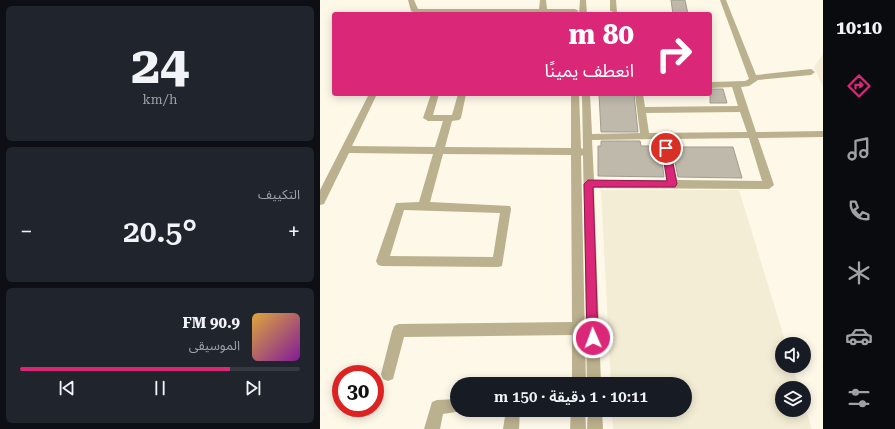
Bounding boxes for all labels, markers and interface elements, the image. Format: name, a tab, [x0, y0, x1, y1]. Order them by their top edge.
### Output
text: 10:10	[836, 17, 882, 38]
text: 80 m	[569, 18, 634, 51]
icon: right	[648, 28, 700, 80]
text: 24	[131, 35, 189, 96]
text: انعطف يمينًا	[544, 60, 634, 81]
icon: directions	[845, 72, 873, 100]
text: km/h	[143, 92, 177, 107]
pin	[649, 131, 683, 165]
icon: music	[845, 135, 873, 163]
icon: arrive	[655, 137, 677, 159]
text: التكييف	[258, 187, 300, 202]
icon: phone	[845, 197, 873, 225]
text: 20.5°	[123, 214, 197, 249]
text: −	[20, 219, 32, 244]
text: +	[288, 219, 300, 244]
icon: climate	[845, 259, 873, 287]
text: 90.9 FM	[183, 314, 240, 332]
position arrow	[572, 317, 614, 359]
icon: car	[845, 322, 873, 350]
map controls	[775, 337, 811, 417]
button: sound	[775, 337, 811, 373]
text: الموسيقى	[189, 338, 240, 353]
speed limit sign: 30	[332, 365, 384, 417]
icon: previous	[56, 377, 78, 399]
icon: pause	[149, 377, 171, 399]
icon: next	[242, 377, 264, 399]
button: layers	[775, 381, 811, 417]
icon: filters	[845, 384, 873, 412]
text: 10:11 · 1 دقيقة · 150 m	[494, 388, 648, 406]

